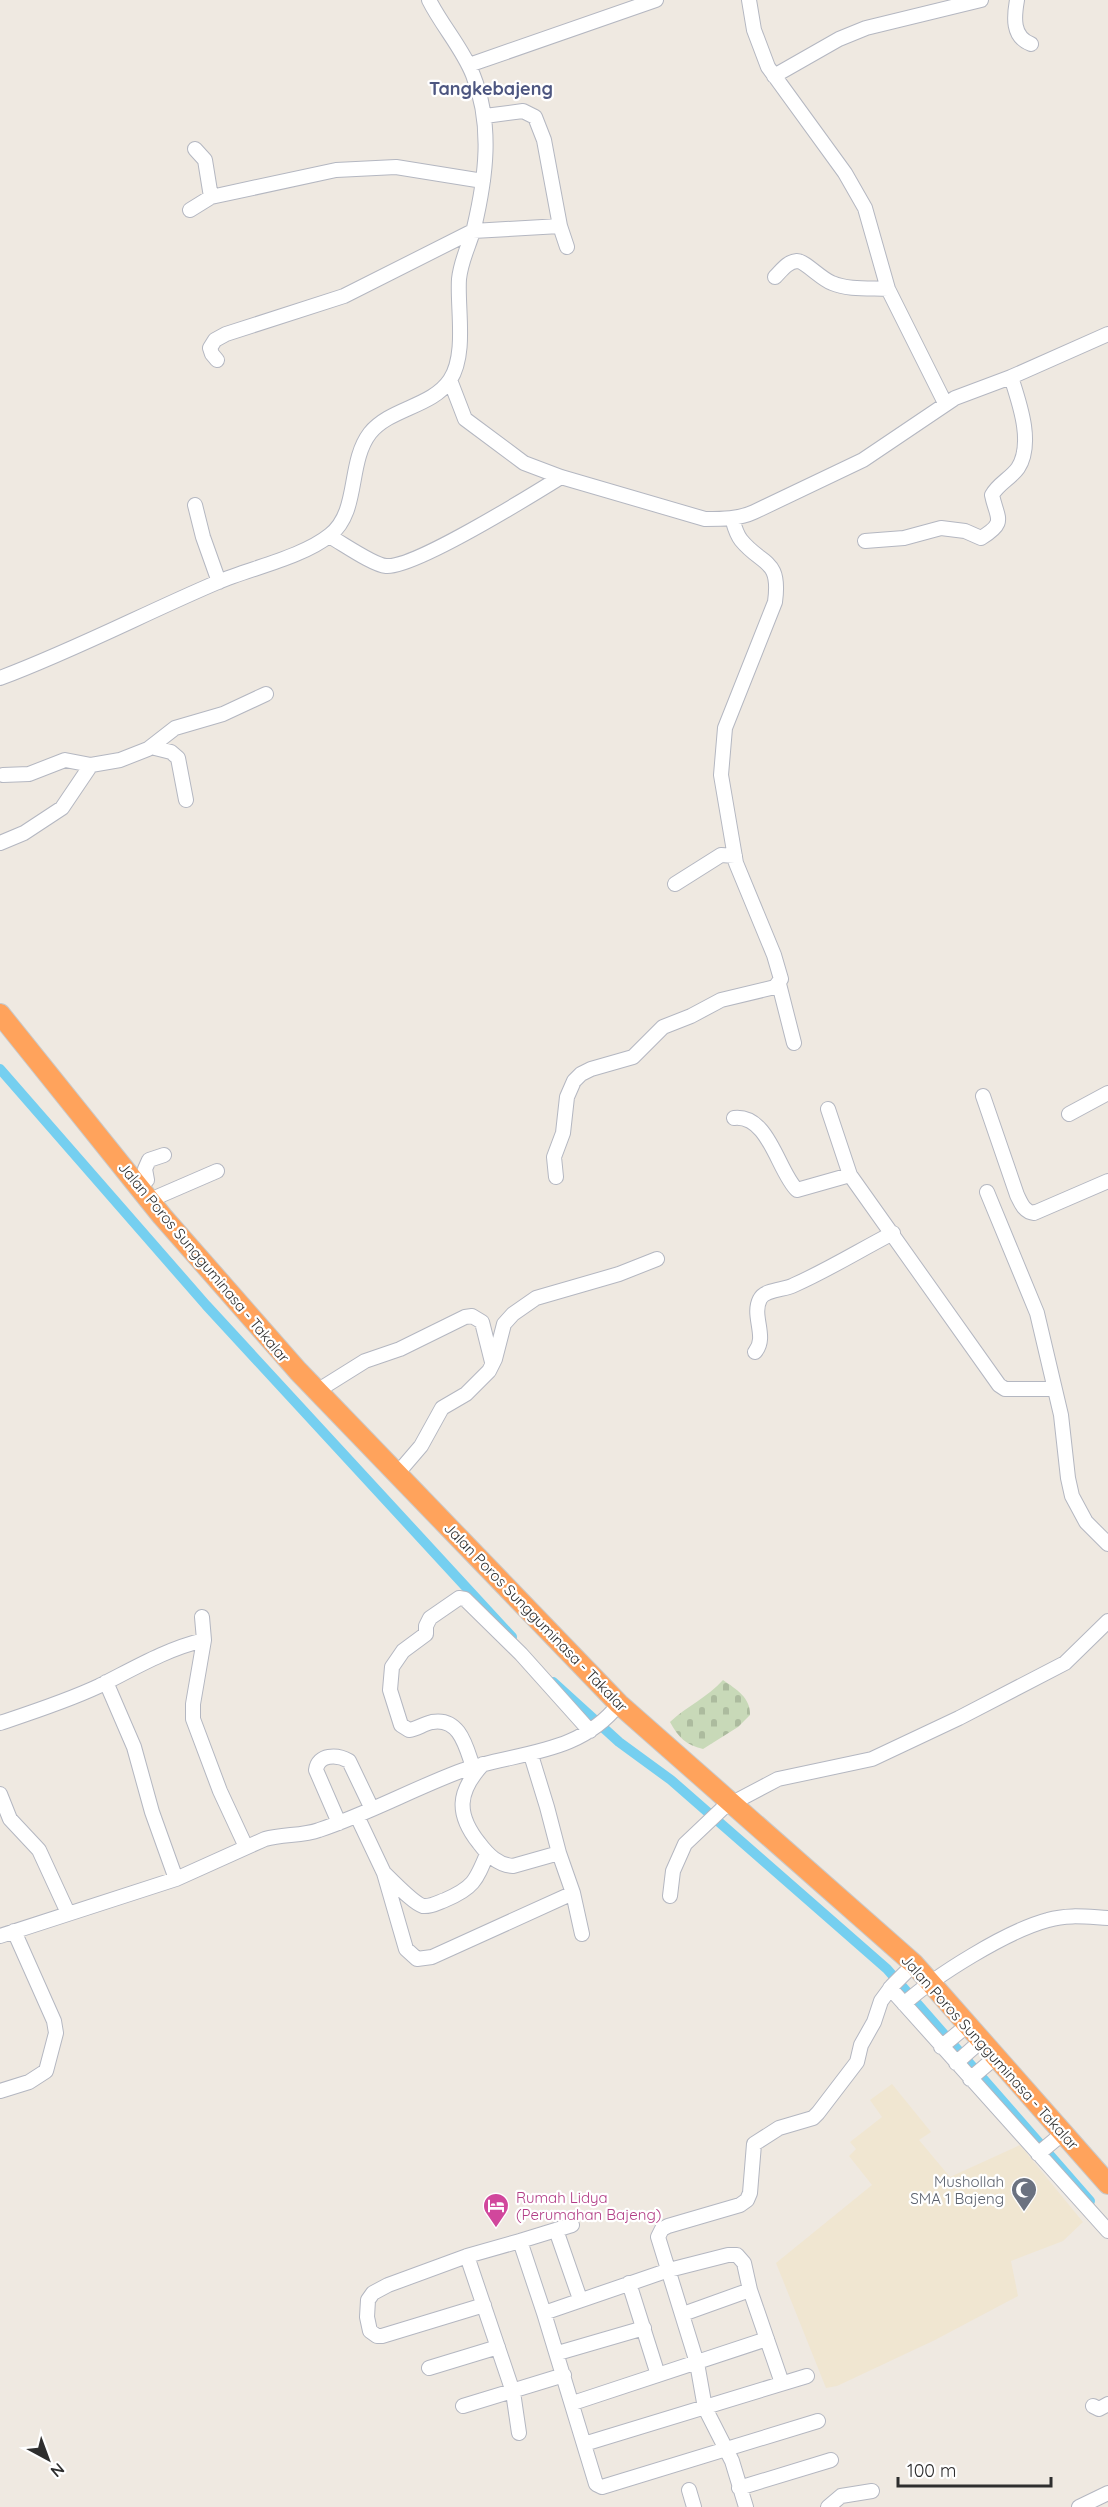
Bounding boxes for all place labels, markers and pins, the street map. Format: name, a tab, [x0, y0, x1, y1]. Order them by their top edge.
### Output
place label: Mushollah SMA 1 Bajeng	[910, 2172, 1004, 2208]
mosque icon: Mushollah SMA 1 Bajeng	[1009, 2175, 1039, 2213]
place label: Rumah Lidya (Perumahan Bajeng)	[516, 2188, 661, 2224]
hotel icon: Rumah Lidya (Perumahan Bajeng)	[481, 2191, 511, 2229]

